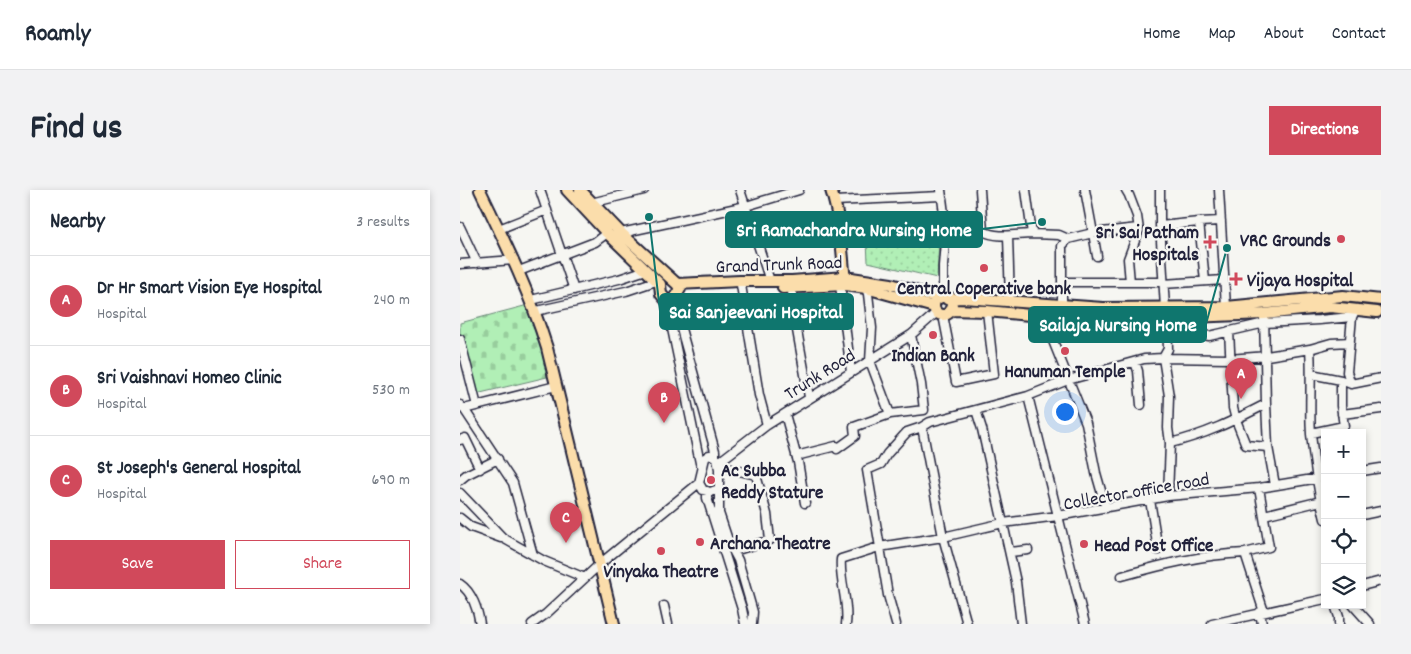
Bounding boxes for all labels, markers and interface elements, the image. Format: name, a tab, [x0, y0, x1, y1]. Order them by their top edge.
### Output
text: Roamly	[25, 18, 91, 52]
text: Home	[1143, 22, 1180, 47]
text: Map	[1208, 22, 1236, 47]
text: About	[1264, 22, 1304, 47]
text: Contact	[1332, 22, 1386, 47]
text: Find us	[30, 105, 122, 155]
button: Directions	[1269, 106, 1381, 155]
text: Nearby	[50, 208, 105, 238]
text: 3 results	[356, 211, 410, 234]
callout: Sri Ramachandra Nursing Home	[726, 212, 982, 247]
text: Sri Ramachandra Nursing Home	[736, 218, 972, 246]
place label: Sri Sai Patham Hospitals	[1095, 221, 1199, 270]
place label: VRC Grounds	[1240, 229, 1331, 256]
marker: VRC Grounds	[1335, 233, 1347, 245]
marker: Sri Sai Patham Hospitals	[1203, 235, 1217, 249]
street label: Grand Trunk Road	[715, 251, 843, 282]
marker: Central Coperative bank	[978, 262, 990, 274]
place label: Vijaya Hospital	[1247, 269, 1354, 296]
marker: Vijaya Hospital	[1229, 272, 1243, 286]
text: Dr Hr Smart Vision Eye Hospital	[97, 276, 322, 303]
place label: Central Coperative bank	[897, 277, 1071, 304]
text: A	[62, 289, 70, 312]
text: 240 m	[373, 289, 410, 312]
callout: Sai Sanjeevani Hospital	[660, 294, 853, 329]
text: Sai Sanjeevani Hospital	[669, 300, 843, 328]
text: Hospital	[97, 303, 147, 326]
callout: Sailaja Nursing Home	[1029, 307, 1206, 342]
text: Sailaja Nursing Home	[1039, 313, 1197, 341]
marker: Indian Bank	[927, 329, 939, 341]
street label: Trunk Road	[780, 344, 862, 408]
place label: Indian Bank	[891, 344, 975, 371]
marker: Hanuman Temple	[1059, 345, 1071, 357]
pin: A	[1225, 358, 1257, 399]
place label: Hanuman Temple	[1004, 360, 1126, 387]
text: Sri Vaishnavi Homeo Clinic	[97, 366, 282, 393]
text: B	[62, 379, 70, 402]
text: 530 m	[372, 379, 410, 402]
pin: B	[648, 382, 680, 423]
text: Hospital	[97, 393, 147, 416]
your location	[1052, 399, 1078, 425]
map controls	[1321, 429, 1366, 609]
button: +	[1321, 429, 1366, 474]
text: St Joseph's General Hospital	[97, 456, 301, 483]
place label: Ac Subba Reddy Stature	[721, 459, 823, 508]
street label: Collector office road	[1062, 467, 1212, 520]
text: C	[62, 469, 70, 492]
text: 690 m	[371, 469, 410, 492]
marker: Ac Subba Reddy Stature	[705, 474, 717, 486]
button: −	[1321, 474, 1366, 519]
text: Hospital	[97, 483, 147, 506]
pin: C	[550, 502, 582, 543]
button: locate	[1321, 519, 1366, 564]
place label: Archana Theatre	[710, 532, 831, 559]
place label: Head Post Office	[1094, 534, 1213, 561]
marker: Archana Theatre	[694, 536, 706, 548]
marker: Head Post Office	[1078, 538, 1090, 550]
button: Save	[50, 540, 225, 589]
button: Share	[235, 540, 410, 589]
marker: Vinyaka Theatre	[655, 545, 667, 557]
place label: Vinyaka Theatre	[603, 560, 719, 587]
button: layers	[1321, 564, 1366, 609]

